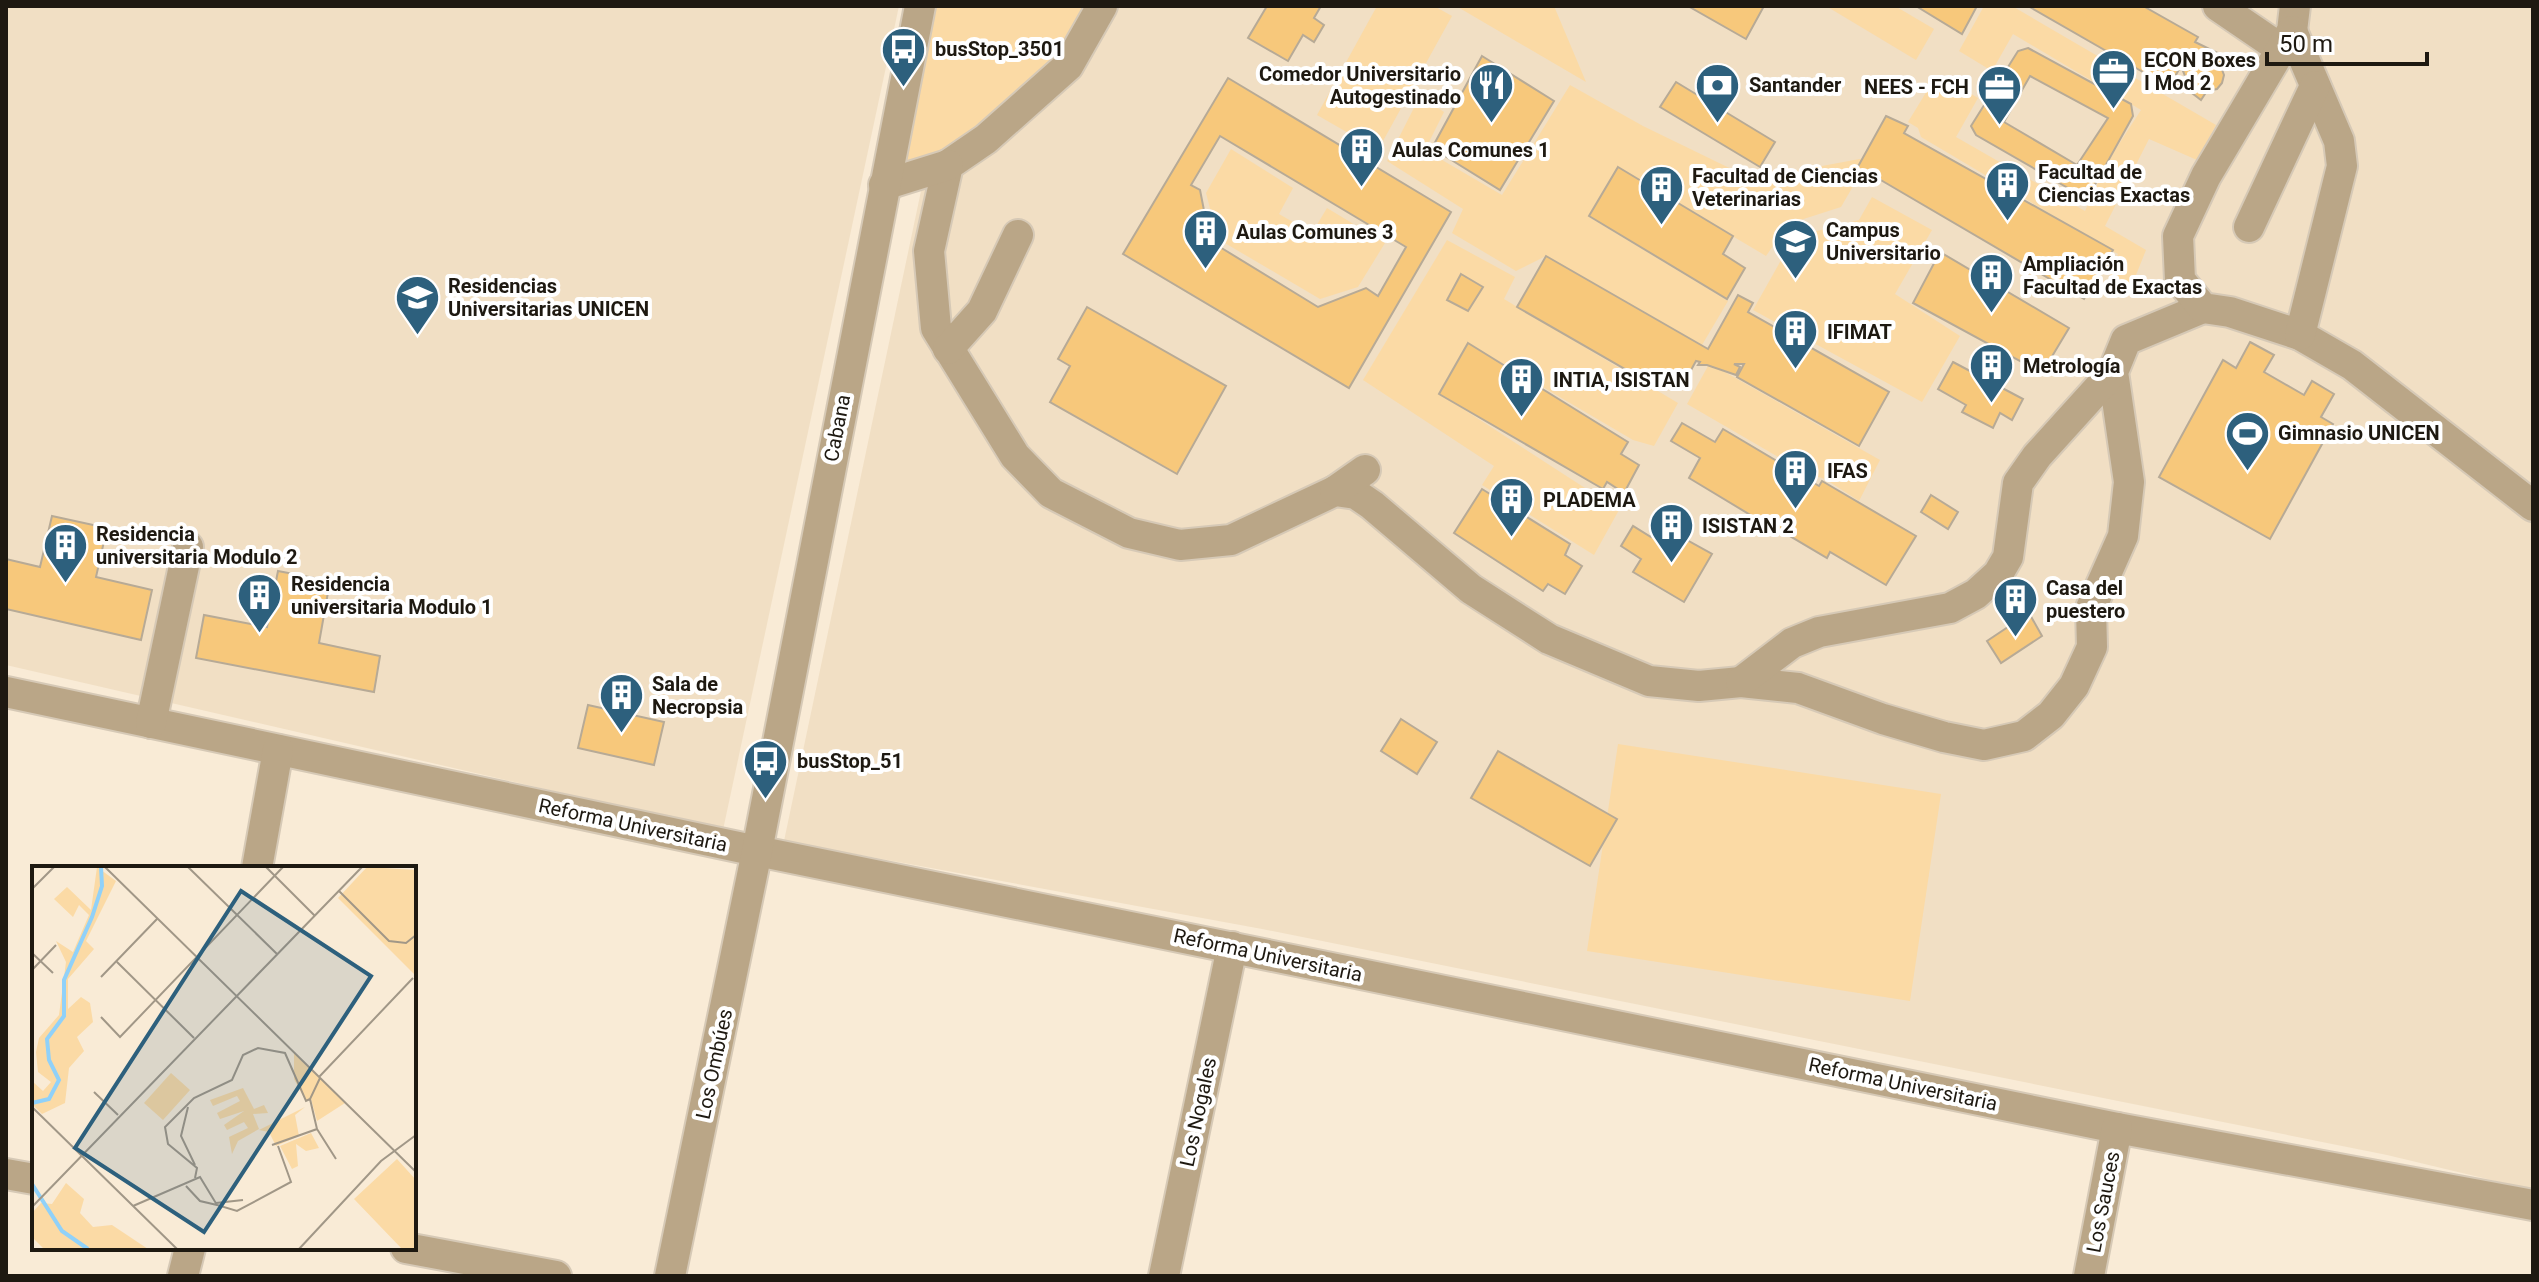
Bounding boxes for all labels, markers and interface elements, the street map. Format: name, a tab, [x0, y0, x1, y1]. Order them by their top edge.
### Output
scale bar	[2267, 16, 2427, 66]
bus stop icon: busStop_3501	[880, 25, 928, 88]
text: 50 m	[2279, 30, 2333, 58]
place label: busStop_3501	[935, 37, 1064, 61]
office icon: ECON Boxes I Mod 2	[2089, 47, 2137, 110]
place label: ECON Boxes I Mod 2	[2144, 48, 2256, 95]
bank icon: Santander	[1694, 61, 1742, 124]
place label: Comedor Universitario Autogestinado	[1259, 62, 1461, 109]
restaurant icon: Comedor Universitario Autogestinado	[1468, 62, 1516, 125]
office icon: NEES - FCH	[1976, 63, 2024, 126]
place label: Santander	[1749, 73, 1842, 97]
place label: NEES - FCH	[1864, 75, 1969, 99]
building icon: Aulas Comunes 1	[1337, 126, 1385, 189]
place label: Aulas Comunes 1	[1392, 138, 1549, 162]
building icon: Facultad de Ciencias Exactas	[1983, 159, 2031, 222]
place label: Facultad de Ciencias Exactas	[2038, 160, 2190, 207]
building icon: Facultad de Ciencias Veterinarias	[1637, 163, 1685, 226]
place label: Facultad de Ciencias Veterinarias	[1692, 164, 1878, 211]
building icon: Aulas Comunes 3	[1181, 208, 1229, 271]
school or university icon: Campus Universitario	[1771, 218, 1819, 281]
place label: Campus Universitario	[1826, 218, 1941, 265]
place label: Aulas Comunes 3	[1236, 220, 1393, 244]
building icon: Ampliación Facultad de Exactas	[1968, 252, 2016, 315]
place label: Ampliación Facultad de Exactas	[2023, 252, 2202, 299]
school or university icon: Residencias Universitarias UNICEN	[393, 273, 441, 336]
place label: Residencias Universitarias UNICEN	[448, 274, 649, 321]
building icon: IFIMAT	[1772, 308, 1820, 371]
place label: IFIMAT	[1827, 320, 1892, 344]
building icon: Metrología	[1968, 342, 2016, 405]
place label: Metrología	[2023, 354, 2121, 378]
building icon: INTIA, ISISTAN	[1498, 356, 1546, 419]
place label: INTIA, ISISTAN	[1553, 368, 1690, 392]
street label: Cabana	[819, 392, 855, 464]
sports icon: Gimnasio UNICEN	[2223, 409, 2271, 472]
place label: Gimnasio UNICEN	[2278, 421, 2440, 445]
building icon: IFAS	[1772, 447, 1820, 510]
place label: IFAS	[1827, 459, 1868, 483]
building icon: PLADEMA	[1488, 476, 1536, 539]
place label: PLADEMA	[1543, 488, 1636, 512]
building icon: ISISTAN 2	[1647, 502, 1695, 565]
place label: ISISTAN 2	[1702, 514, 1794, 538]
building icon: Residencia universitaria Modulo 2	[41, 521, 89, 584]
place label: Residencia universitaria Modulo 2	[96, 522, 297, 569]
building icon: Residencia universitaria Modulo 1	[236, 572, 284, 635]
place label: Residencia universitaria Modulo 1	[291, 572, 492, 619]
building icon: Casa del puestero	[1991, 575, 2039, 638]
place label: Casa del puestero	[2046, 576, 2125, 623]
building icon: Sala de Necropsia	[597, 672, 645, 735]
place label: Sala de Necropsia	[652, 672, 743, 719]
bus stop icon: busStop_51	[742, 737, 790, 800]
place label: busStop_51	[797, 749, 903, 773]
street label: Reforma Universitaria	[536, 793, 730, 857]
inset map	[32, 866, 416, 1250]
street label: Reforma Universitaria	[1171, 923, 1365, 987]
street label: Los Ombúes	[691, 1007, 737, 1121]
street label: Reforma Universitaria	[1806, 1052, 2000, 1116]
street label: Los Nogales	[1175, 1055, 1221, 1169]
street label: Los Sauces	[2081, 1149, 2125, 1255]

